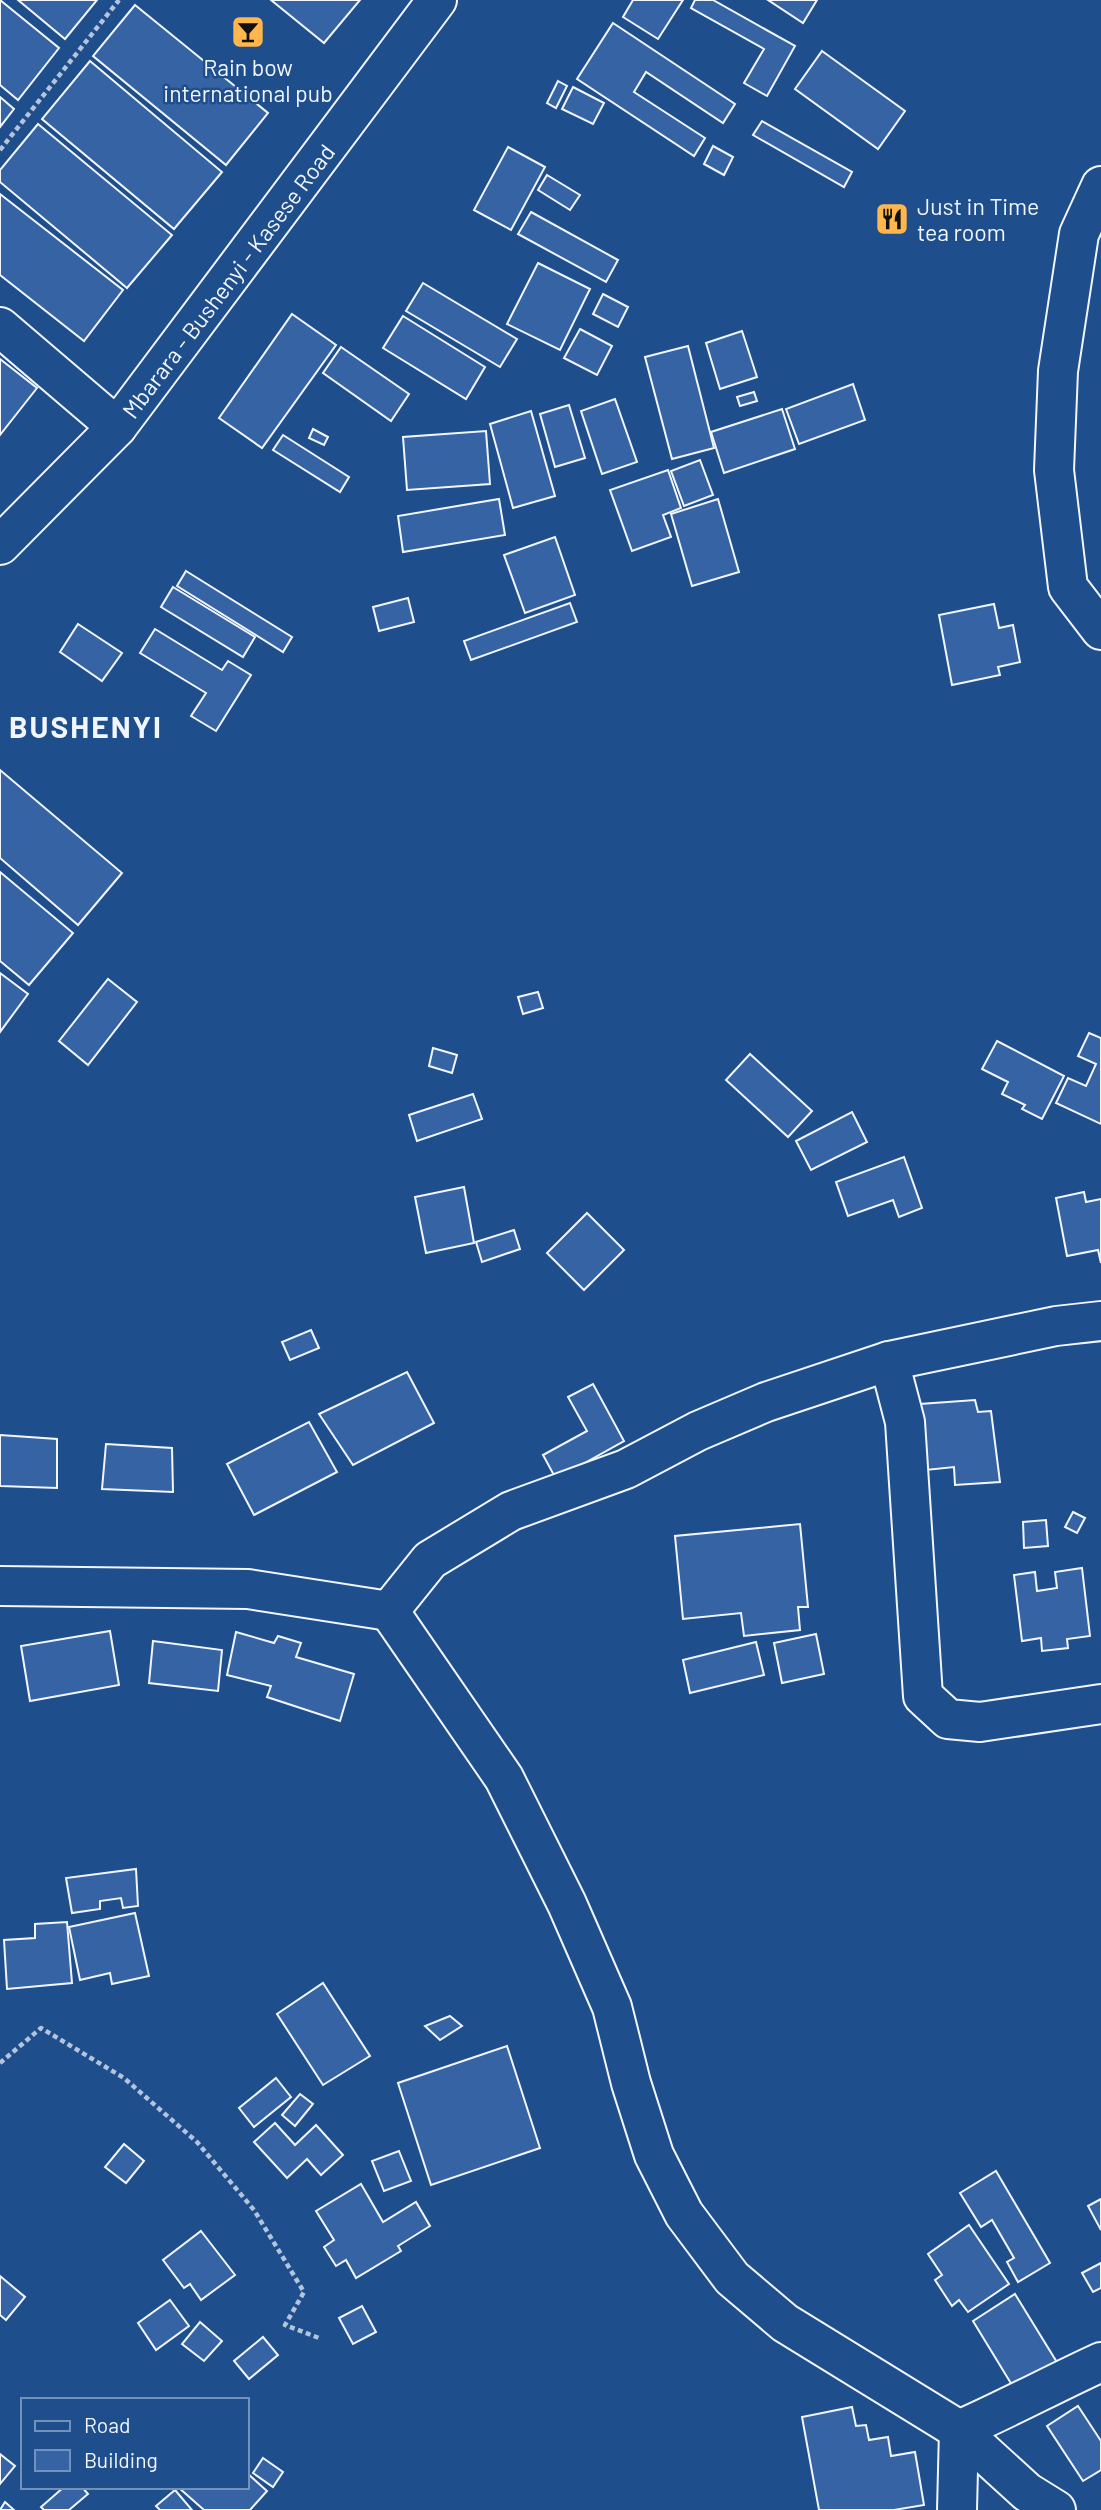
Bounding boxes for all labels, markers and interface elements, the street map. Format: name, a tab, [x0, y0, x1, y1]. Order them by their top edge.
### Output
bar icon: Rain bow international pub	[229, 13, 267, 51]
place label: Rain bow international pub	[163, 53, 333, 107]
street label: Mbarara - Bushenyi - Kasese Road	[116, 138, 340, 424]
place label: Just in Time tea room	[917, 192, 1039, 246]
restaurant icon: Just in Time tea room	[873, 200, 911, 238]
district label: BUSHENYI	[9, 708, 163, 744]
legend	[21, 2398, 248, 2489]
text: Road	[84, 2412, 130, 2437]
text: Building	[84, 2447, 158, 2472]

